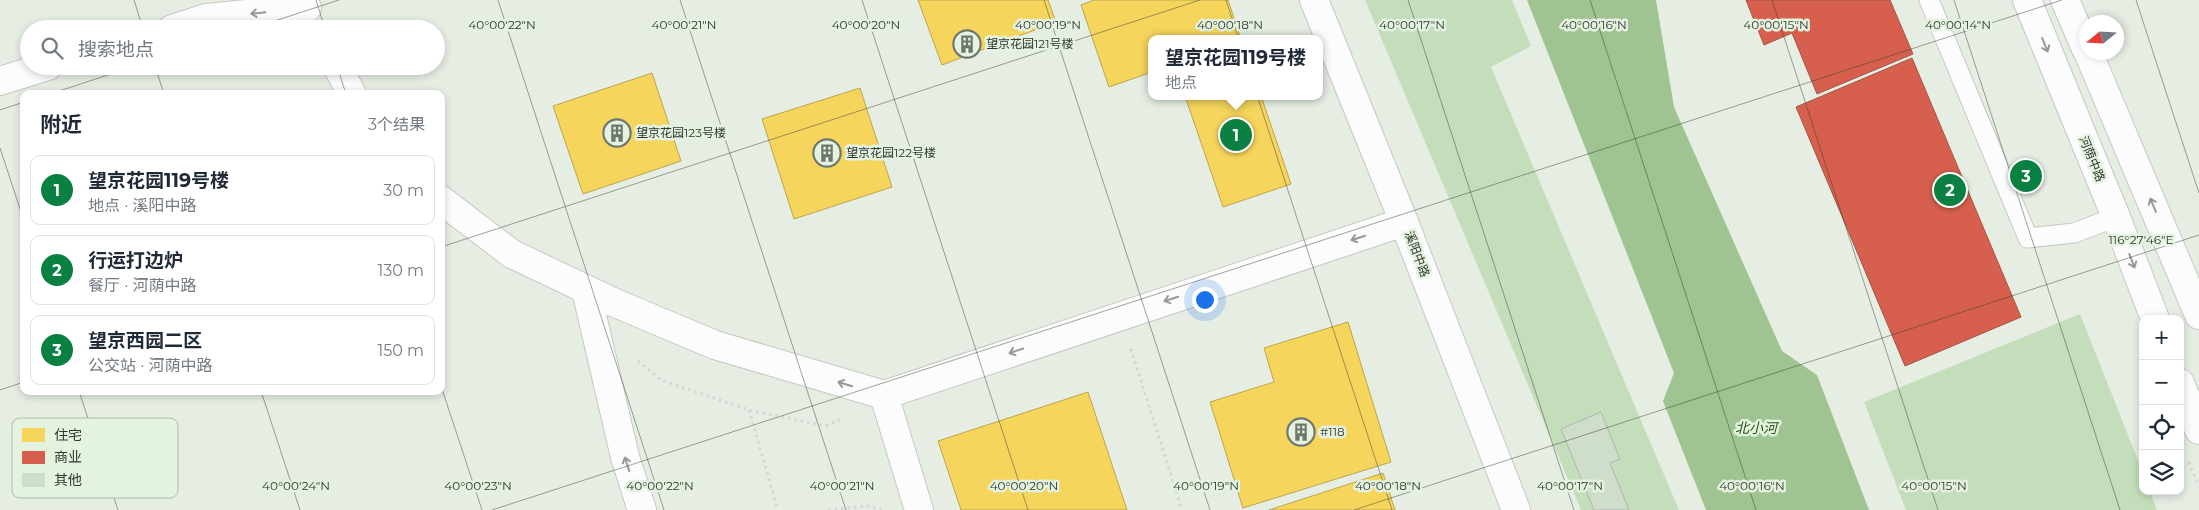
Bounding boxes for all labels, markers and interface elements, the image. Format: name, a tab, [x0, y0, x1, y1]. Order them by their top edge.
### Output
one-way arrow	[250, 8, 266, 18]
north arrow	[2079, 15, 2124, 60]
text: 40°00'22"N	[468, 17, 536, 32]
text: 40°00'21"N	[651, 17, 717, 32]
text: 40°00'20"N	[832, 17, 900, 32]
text: 40°00'19"N	[1015, 17, 1081, 32]
text: 40°00'18"N	[1197, 17, 1263, 32]
text: 40°00'17"N	[1379, 17, 1445, 32]
text: 40°00'16"N	[1561, 17, 1627, 32]
text: 40°00'15"N	[1743, 17, 1809, 32]
text: 40°00'14"N	[1925, 17, 1991, 32]
search box	[20, 20, 445, 75]
building icon: 望京花园121号楼	[952, 29, 982, 59]
icon: search	[38, 34, 66, 62]
popup	[1148, 35, 1323, 100]
place label: 望京花园121号楼	[986, 36, 1073, 51]
one-way arrow	[2041, 37, 2051, 52]
text: 搜索地点	[78, 38, 154, 61]
text: 望京花园119号楼	[1165, 46, 1306, 69]
text: 地点	[1165, 73, 1197, 92]
text: 附近	[40, 112, 82, 137]
text: 3个结果	[368, 115, 425, 134]
pin: 1	[1220, 116, 1252, 154]
building icon: 望京花园123号楼	[602, 118, 632, 148]
place label: 望京花园123号楼	[636, 125, 726, 140]
street label: 河荫中路	[2077, 134, 2108, 184]
building icon: 望京花园122号楼	[812, 138, 842, 168]
place label: 望京花园122号楼	[846, 145, 936, 160]
pin: 3	[2010, 157, 2042, 195]
text: 望京花园119号楼	[88, 169, 229, 192]
pin: 2	[1934, 171, 1966, 209]
text: 1	[54, 181, 60, 200]
text: 30 m	[383, 181, 424, 200]
text: 地点 · 溪阳中路	[88, 196, 196, 215]
one-way arrow	[2148, 198, 2158, 213]
street label: 溪阳中路	[1402, 229, 1433, 279]
text: 116°27'46"E	[2109, 232, 2173, 247]
one-way arrow	[1351, 234, 1367, 243]
text: 行运打边炉	[88, 249, 183, 272]
one-way arrow	[2128, 253, 2137, 268]
text: 2	[52, 261, 62, 280]
text: 130 m	[377, 261, 424, 280]
text: 餐厅 · 河荫中路	[88, 276, 196, 295]
your location	[1192, 287, 1218, 313]
one-way arrow	[1163, 295, 1179, 305]
map controls	[2139, 315, 2184, 495]
button: +	[2139, 315, 2184, 360]
text: 望京西园二区	[88, 329, 202, 352]
text: 3	[52, 341, 62, 360]
text: 150 m	[377, 341, 424, 360]
one-way arrow	[1009, 347, 1025, 356]
text: 公交站 · 河荫中路	[88, 356, 212, 375]
button: −	[2139, 360, 2184, 405]
one-way arrow	[838, 378, 854, 388]
button: locate	[2139, 405, 2184, 450]
building icon: #118	[1286, 417, 1316, 447]
legend	[12, 418, 178, 498]
water label: 北小河	[1735, 419, 1780, 437]
place label: #118	[1320, 424, 1345, 439]
text: 住宅	[54, 426, 82, 444]
text: 商业	[54, 448, 82, 466]
button: layers	[2139, 450, 2184, 495]
one-way arrow	[622, 456, 631, 472]
text: 其他	[54, 471, 82, 489]
text: 40°00'24"N	[262, 478, 330, 493]
text: 40°00'23"N	[444, 478, 512, 493]
text: 40°00'22"N	[626, 478, 694, 493]
text: 40°00'21"N	[809, 478, 875, 493]
text: 40°00'20"N	[990, 478, 1058, 493]
text: 40°00'19"N	[1173, 478, 1239, 493]
text: 40°00'18"N	[1355, 478, 1421, 493]
text: 40°00'17"N	[1537, 478, 1603, 493]
text: 40°00'16"N	[1719, 478, 1785, 493]
text: 40°00'15"N	[1901, 478, 1967, 493]

